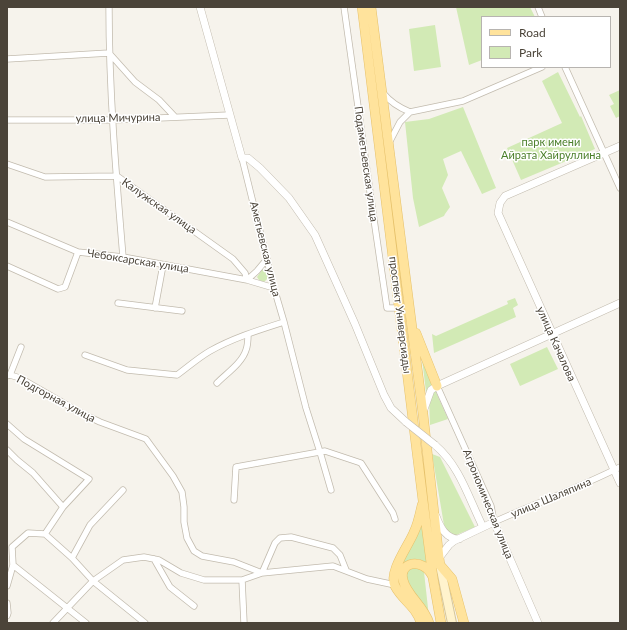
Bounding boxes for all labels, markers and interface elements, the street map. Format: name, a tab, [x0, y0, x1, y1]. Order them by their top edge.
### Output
legend	[481, 16, 611, 68]
text: Road	[519, 25, 546, 40]
text: Park	[519, 45, 542, 60]
street label: Подаметьевская улица	[351, 105, 381, 223]
street label: улица Мичурина	[75, 111, 161, 125]
park label: парк имени Айрата Хайруллина	[501, 135, 601, 161]
street label: Калужская улица	[119, 175, 199, 237]
street label: Аметьевская улица	[247, 200, 283, 298]
street label: Чебоксарская улица	[86, 246, 190, 276]
street label: проспект Универсиады	[386, 256, 414, 374]
street label: улица Качалова	[534, 305, 578, 383]
street label: Подгорная улица	[14, 373, 98, 425]
street label: Агрономическая улица	[460, 447, 516, 561]
street label: улица Шаляпина	[509, 475, 593, 521]

